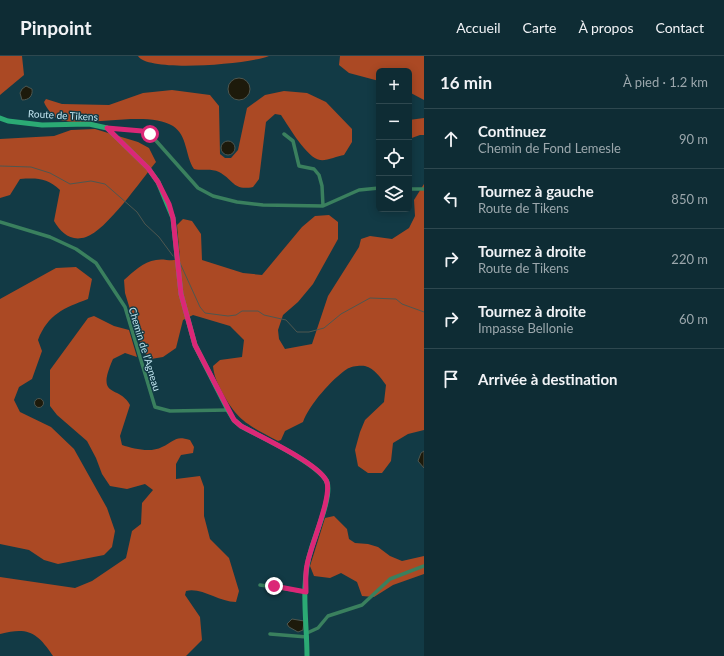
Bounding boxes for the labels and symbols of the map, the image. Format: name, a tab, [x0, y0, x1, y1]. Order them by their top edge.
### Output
street label: Route de Tikens	[28, 107, 98, 123]
route start	[141, 125, 159, 143]
street label: Chemin de l’Agneau	[127, 306, 163, 392]
route end	[265, 577, 283, 595]

